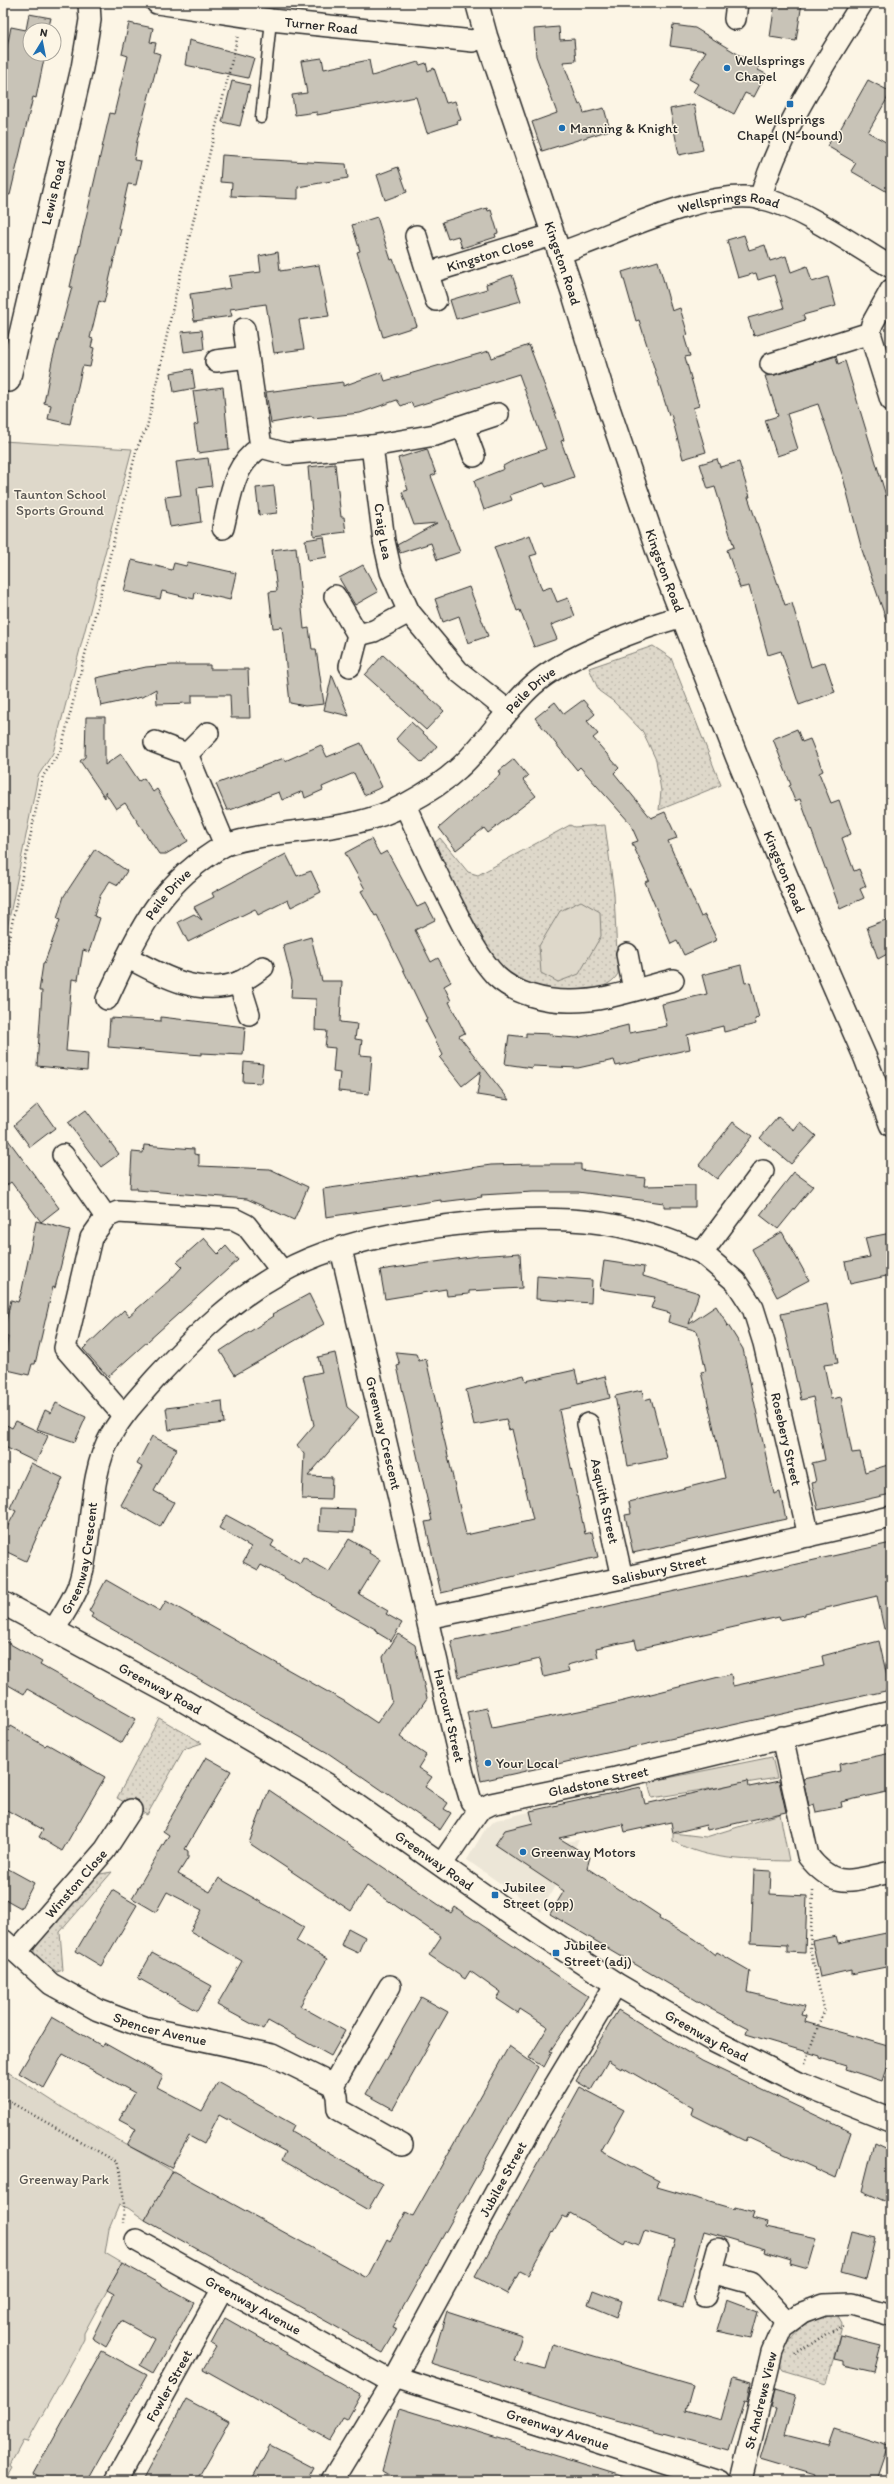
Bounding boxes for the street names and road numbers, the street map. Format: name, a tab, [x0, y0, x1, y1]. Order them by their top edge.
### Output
street label: Turner Road	[284, 13, 359, 37]
street label: Lewis Road	[37, 157, 69, 227]
street label: Wellsprings Road	[676, 188, 783, 217]
street label: Kingston Road	[541, 219, 585, 307]
street label: Kingston Close	[445, 233, 536, 275]
street label: Craig Lea	[371, 502, 397, 562]
street label: Kingston Road	[642, 527, 689, 615]
street label: Peile Drive	[502, 662, 559, 717]
street label: Kingston Road	[760, 828, 810, 916]
street label: Peile Drive	[141, 864, 194, 923]
street label: Greenway Crescent	[362, 1375, 405, 1491]
street label: Rosebery Street	[767, 1391, 805, 1487]
street label: Asquith Street	[587, 1457, 623, 1545]
street label: Greenway Crescent	[57, 1501, 101, 1618]
street label: Salisbury Street	[610, 1551, 708, 1588]
street label: Greenway Road	[116, 1659, 206, 1718]
street label: Harcourt Street	[430, 1667, 468, 1764]
street label: Gladstone Street	[547, 1762, 650, 1800]
street label: Greenway Road	[392, 1827, 478, 1894]
street label: Winston Close	[41, 1845, 111, 1922]
street label: Greenway Road	[662, 2006, 752, 2065]
street label: Spencer Avenue	[111, 2008, 209, 2049]
street label: Jubilee Street	[475, 2138, 530, 2220]
street label: Greenway Avenue	[202, 2272, 304, 2339]
street label: Fowler Street	[142, 2347, 196, 2425]
street label: St Andrews View	[740, 2349, 780, 2451]
street label: Greenway Avenue	[504, 2405, 612, 2454]

